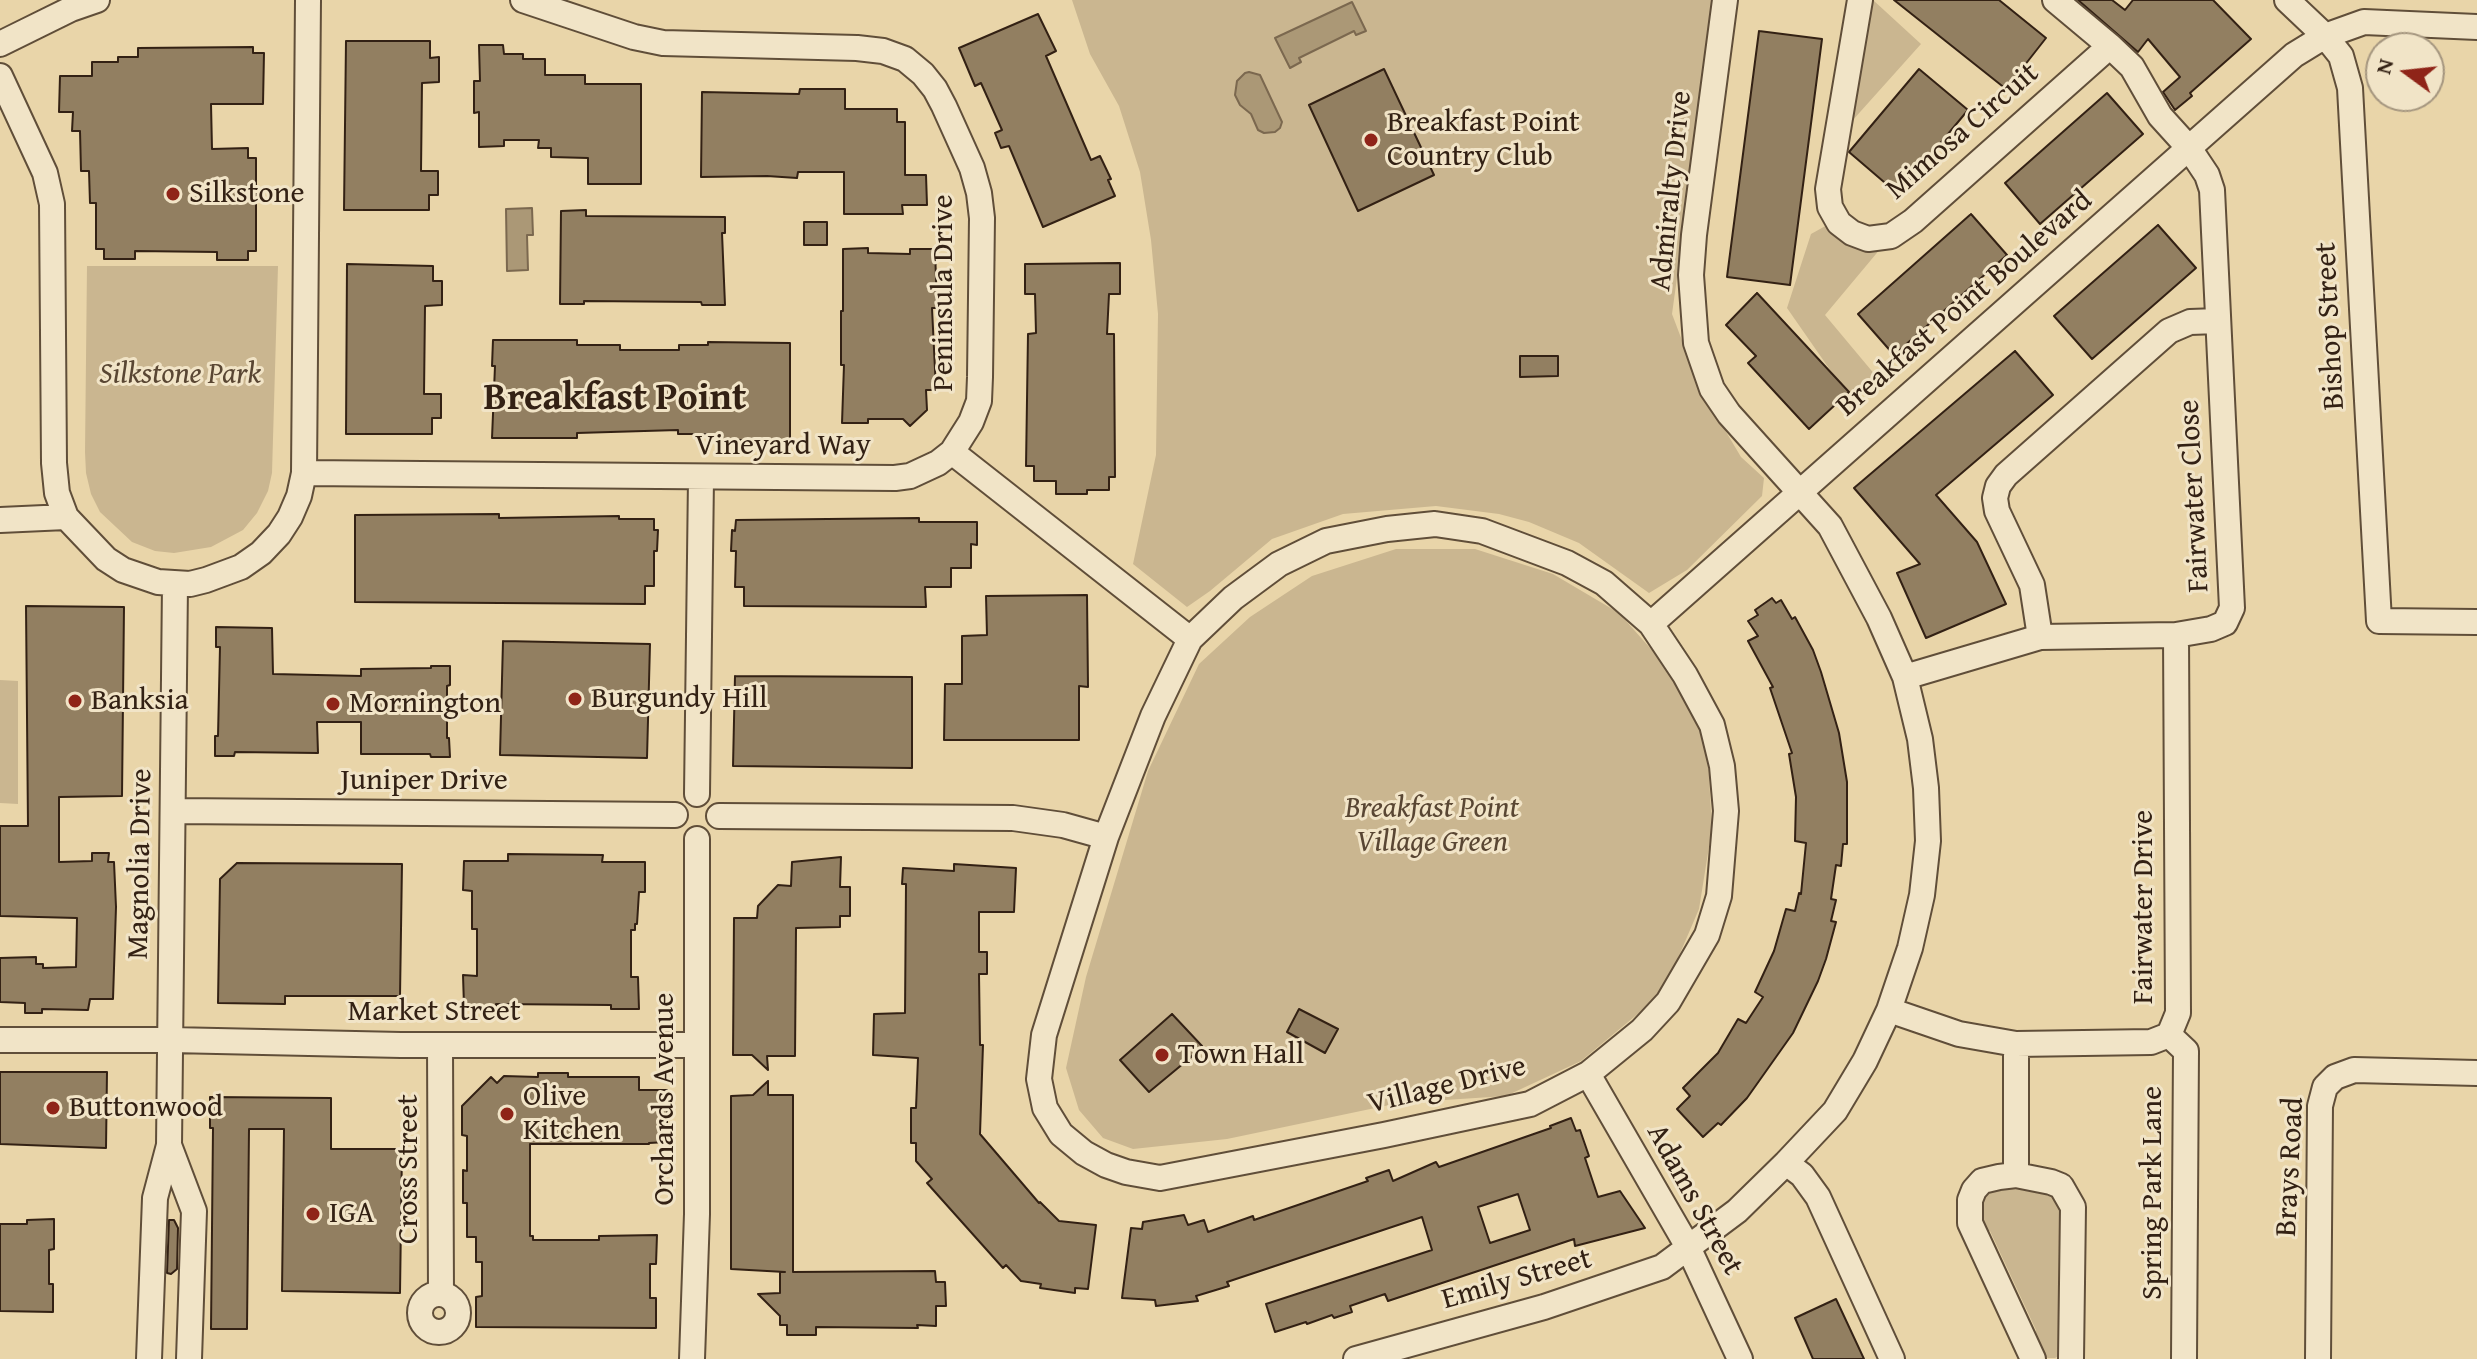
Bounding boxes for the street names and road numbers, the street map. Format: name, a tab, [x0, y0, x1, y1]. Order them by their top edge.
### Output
street label: Mimosa Circuit	[1879, 56, 2047, 208]
street label: Admiralty Drive	[1644, 89, 1700, 293]
street label: Breakfast Point Boulevard	[1830, 183, 2100, 425]
street label: Peninsula Drive	[926, 195, 962, 391]
street label: Bishop Street	[2309, 241, 2353, 411]
street label: Fairwater Close	[2172, 399, 2218, 593]
street label: Vineyard Way	[695, 428, 871, 464]
street label: Juniper Drive	[340, 763, 508, 799]
street label: Magnolia Drive	[121, 768, 161, 960]
street label: Fairwater Drive	[2126, 810, 2162, 1004]
street label: Orchards Avenue	[647, 993, 683, 1205]
street label: Market Street	[348, 994, 520, 1030]
street label: Village Drive	[1364, 1049, 1530, 1123]
street label: Spring Park Lane	[2135, 1086, 2171, 1300]
street label: Cross Street	[391, 1094, 427, 1244]
street label: Brays Road	[2269, 1096, 2313, 1238]
street label: Adams Street	[1638, 1118, 1750, 1282]
street label: Emily Street	[1438, 1241, 1596, 1319]

